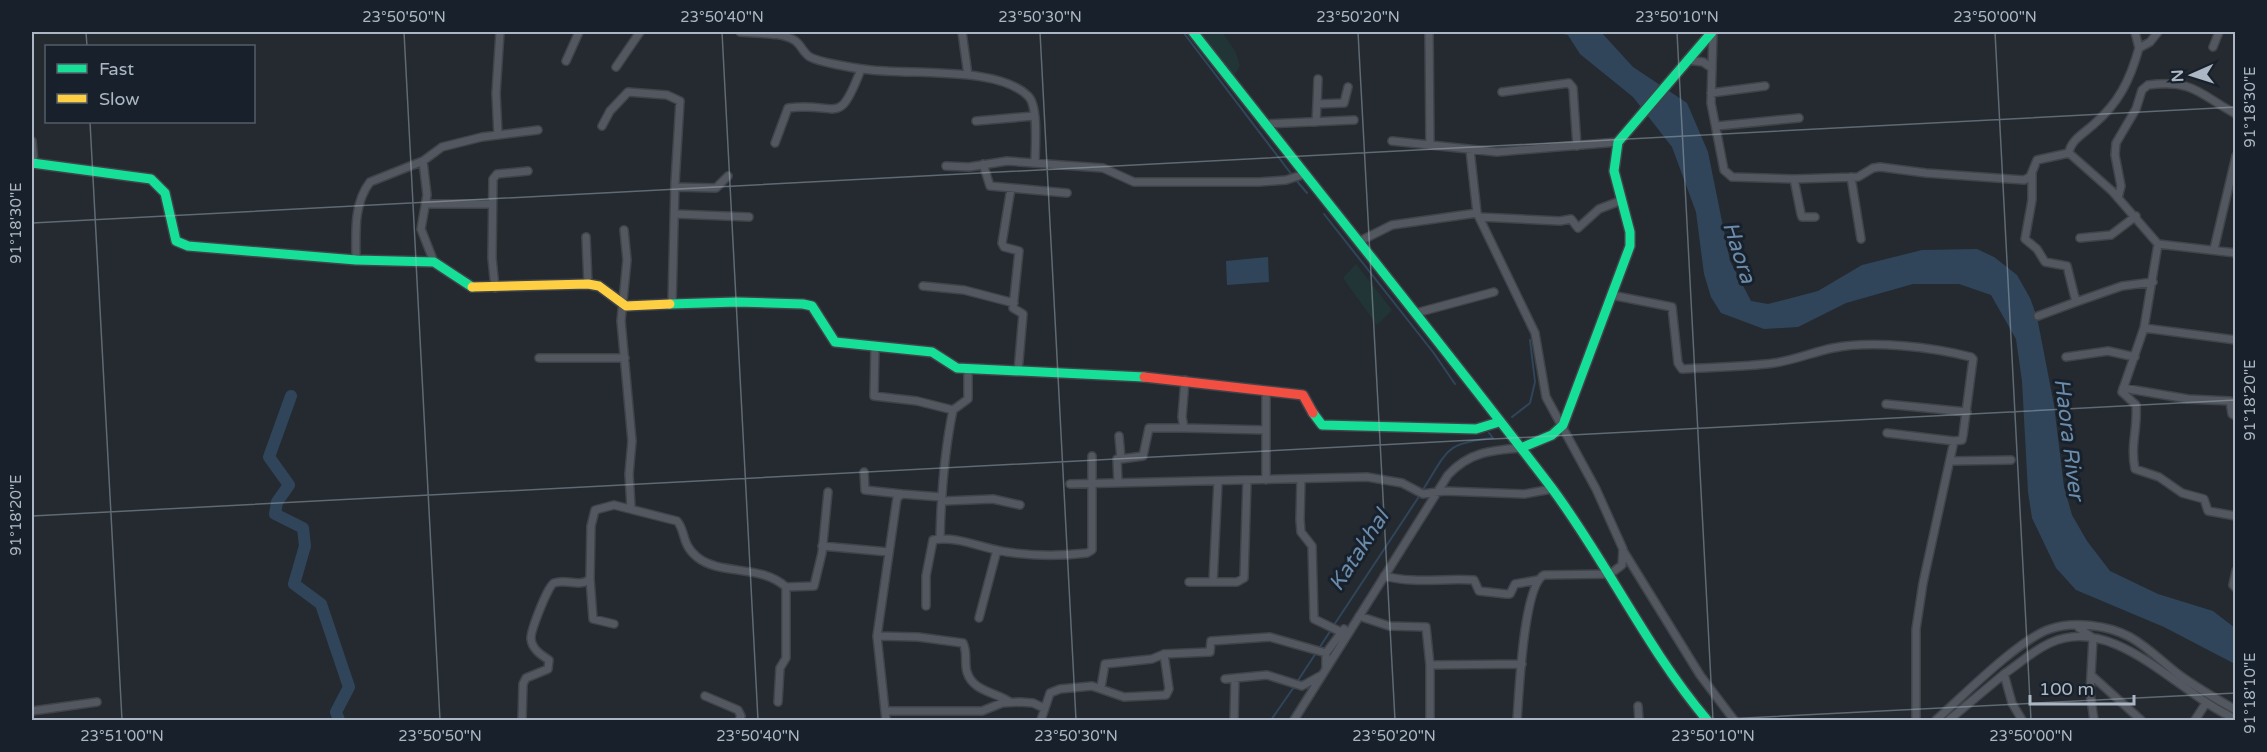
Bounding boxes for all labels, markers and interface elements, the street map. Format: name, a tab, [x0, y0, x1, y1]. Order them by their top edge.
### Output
text: 23°50'50"N	[362, 8, 446, 26]
text: 23°50'40"N	[680, 8, 764, 26]
text: 23°50'30"N	[998, 8, 1082, 26]
text: 23°50'20"N	[1316, 8, 1400, 26]
text: 23°50'10"N	[1635, 8, 1719, 26]
text: 23°50'00"N	[1953, 8, 2037, 26]
legend	[45, 45, 255, 123]
north arrow	[2162, 45, 2222, 105]
text: Fast	[99, 58, 134, 80]
text: 91°18'30"E	[2241, 66, 2259, 148]
text: N	[2168, 69, 2188, 83]
text: Slow	[99, 88, 140, 110]
text: 91°18'30"E	[7, 182, 25, 264]
water label: Haora	[1717, 218, 1761, 287]
text: 91°18'20"E	[2241, 359, 2259, 441]
water label: Haora River	[2049, 377, 2090, 504]
text: 91°18'20"E	[7, 474, 25, 556]
water label: Katakhal	[1323, 503, 1396, 596]
text: 91°18'10"E	[2241, 652, 2259, 734]
scale bar	[2030, 668, 2134, 706]
text: 100 m	[2039, 678, 2094, 700]
text: 23°51'00"N	[80, 727, 164, 745]
text: 23°50'50"N	[398, 727, 482, 745]
text: 23°50'40"N	[716, 727, 800, 745]
text: 23°50'30"N	[1034, 727, 1118, 745]
text: 23°50'20"N	[1352, 727, 1436, 745]
text: 23°50'10"N	[1671, 727, 1755, 745]
text: 23°50'00"N	[1989, 727, 2073, 745]

